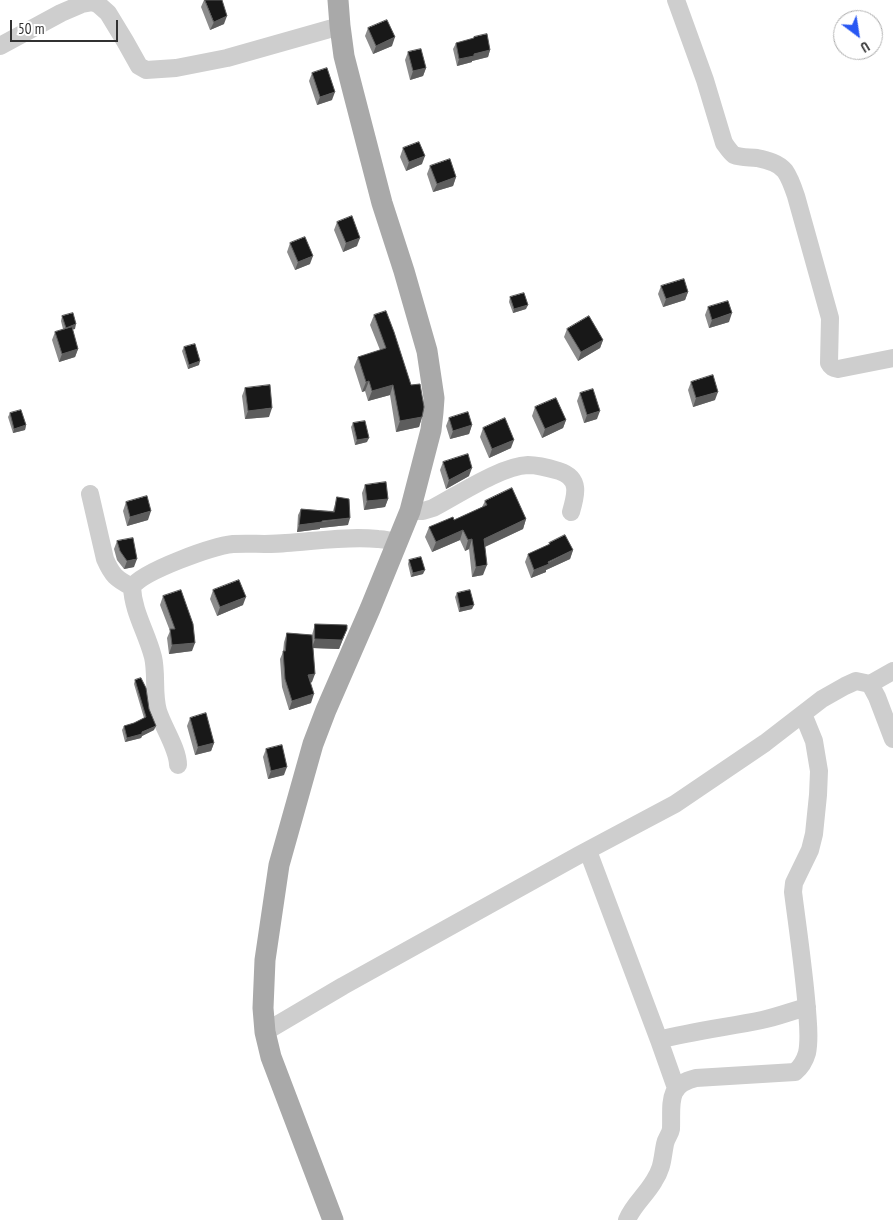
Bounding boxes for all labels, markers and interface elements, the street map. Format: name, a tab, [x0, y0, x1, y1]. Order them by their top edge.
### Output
scale bar	[12, 10, 120, 42]
north arrow	[833, 10, 883, 60]
text: 50 m	[18, 19, 44, 38]
text: U	[857, 37, 873, 57]

